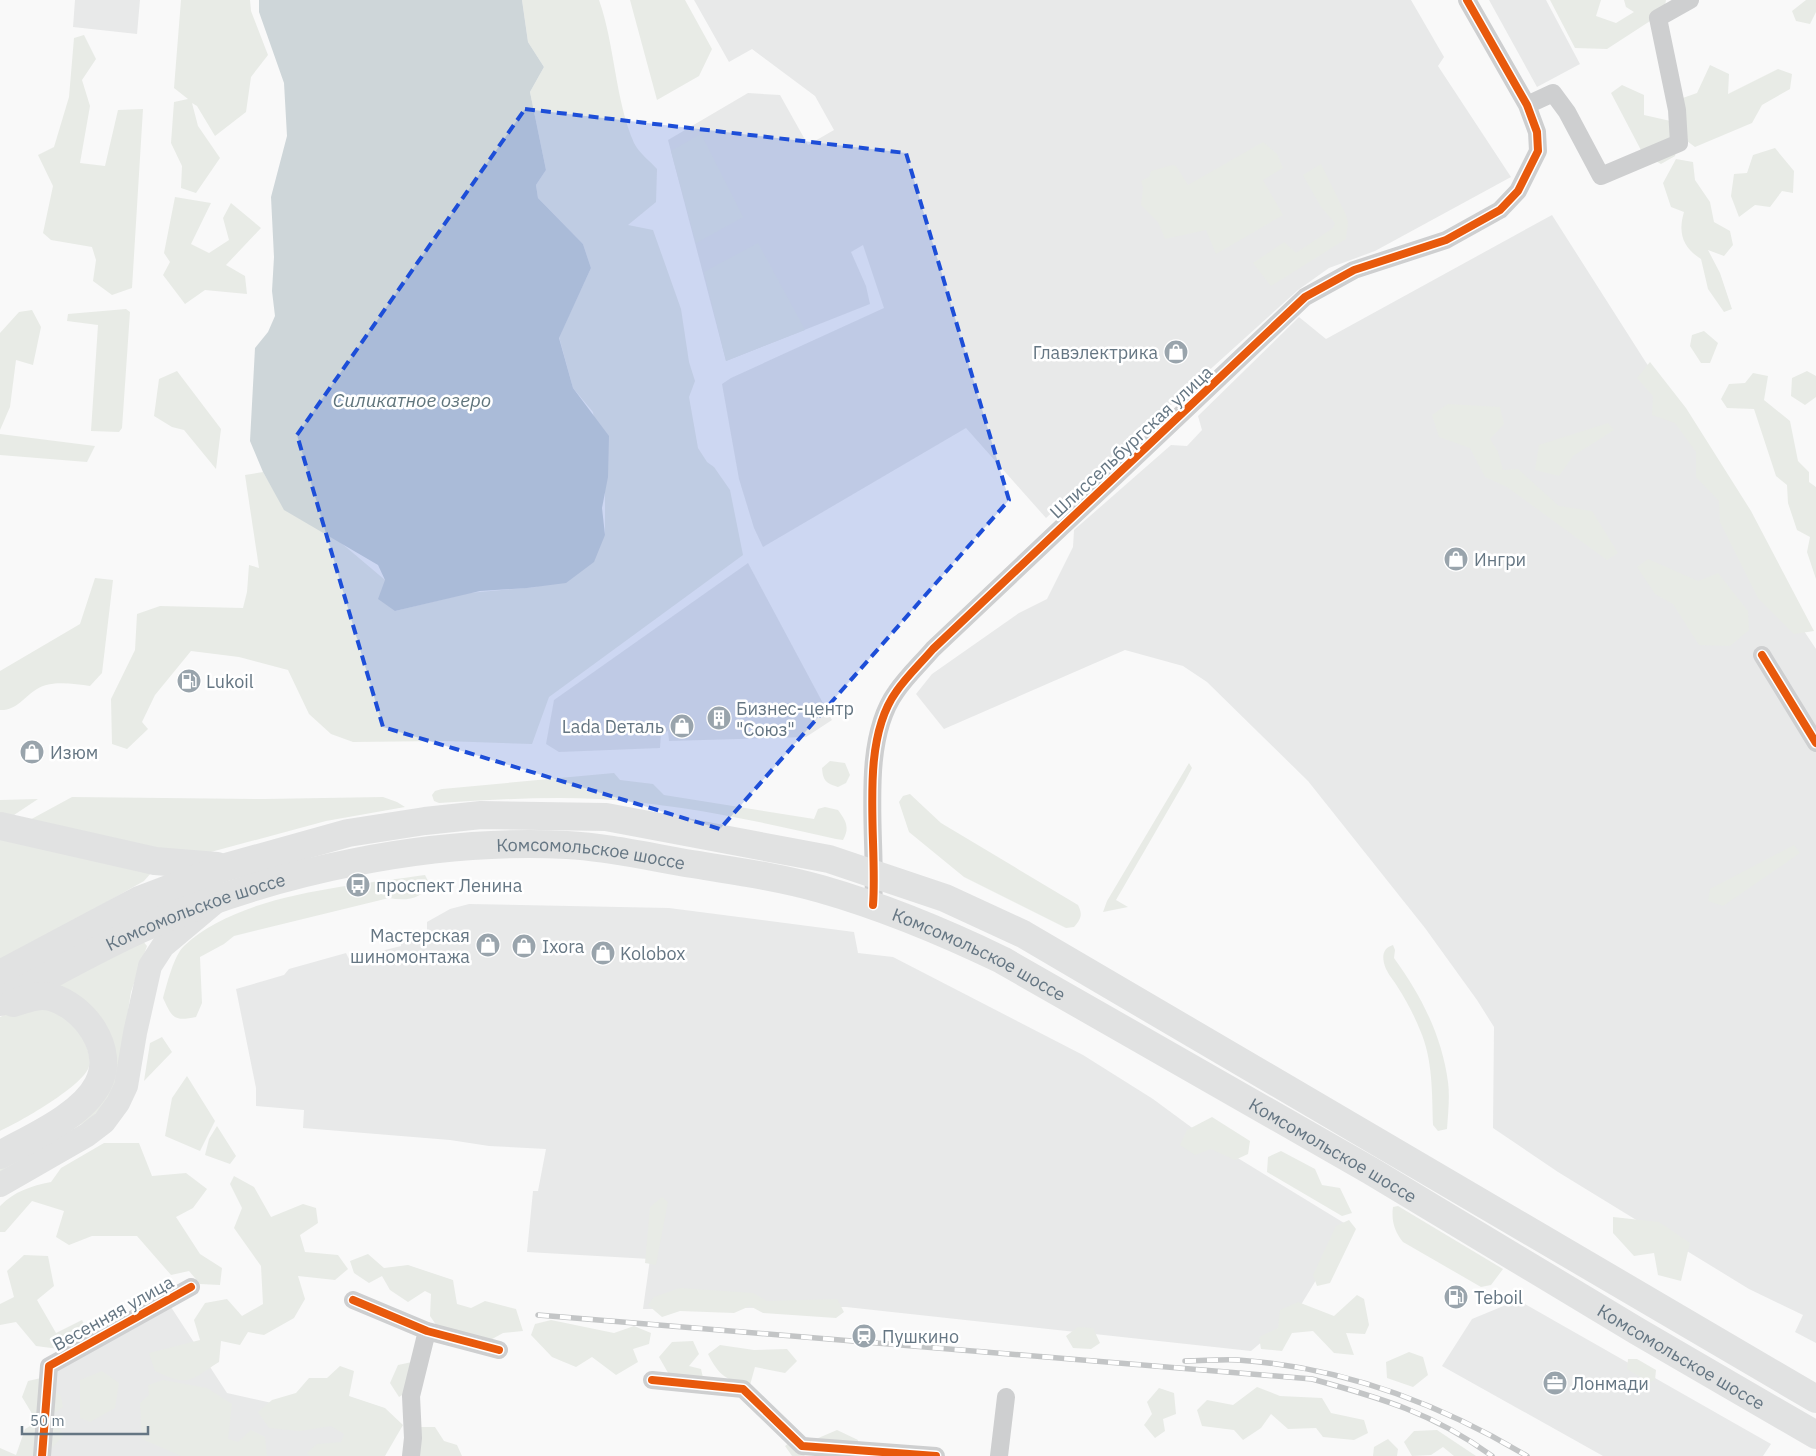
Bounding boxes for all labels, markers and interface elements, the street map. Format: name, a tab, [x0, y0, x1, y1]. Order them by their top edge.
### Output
shop icon: Главэлектрика	[1163, 339, 1189, 365]
place label: Главэлектрика	[1033, 341, 1158, 364]
street label: Шлиссельбургская улица	[1045, 360, 1218, 524]
water label: Силикатное озеро	[333, 388, 491, 412]
shop icon: Ингри	[1443, 546, 1469, 572]
place label: Ингри	[1474, 548, 1526, 571]
fuel station icon: Lukoil	[176, 668, 202, 694]
place label: Lukoil	[206, 670, 254, 693]
place label: Бизнес-центр "Союз"	[736, 697, 854, 741]
building icon: Бизнес-центр "Союз"	[706, 705, 732, 731]
shop icon: Lada Dеталь	[669, 713, 695, 739]
place label: Lada Dеталь	[562, 715, 664, 738]
shop icon: Изюм	[19, 739, 45, 765]
place label: Изюм	[50, 741, 98, 764]
street label: Комсомольское шоссе	[496, 833, 687, 874]
street label: Комсомольское шоссе	[102, 867, 288, 956]
bus stop icon: проспект Ленина	[345, 872, 371, 898]
place label: проспект Ленина	[376, 874, 523, 897]
street label: Комсомольское шоссе	[889, 902, 1070, 1006]
place label: Мастерская шиномонтажа	[350, 924, 470, 968]
shop icon: Мастерская шиномонтажа	[475, 932, 501, 958]
shop icon: Ixora	[511, 933, 537, 959]
place label: Ixora	[542, 935, 585, 958]
shop icon: Kolobox	[590, 940, 616, 966]
place label: Kolobox	[620, 942, 685, 965]
street label: Комсомольское шоссе	[1245, 1092, 1421, 1208]
street label: Весенняя улица	[48, 1270, 178, 1356]
fuel station icon: Teboil	[1443, 1284, 1469, 1310]
place label: Teboil	[1474, 1286, 1523, 1309]
street label: Комсомольское шоссе	[1593, 1298, 1769, 1415]
station icon: Пушкино	[851, 1323, 877, 1349]
place label: Пушкино	[882, 1325, 959, 1348]
office icon: Лонмади	[1542, 1370, 1568, 1396]
place label: Лонмади	[1572, 1372, 1649, 1395]
scale bar	[22, 1404, 149, 1436]
text: 50 m	[30, 1411, 65, 1430]

